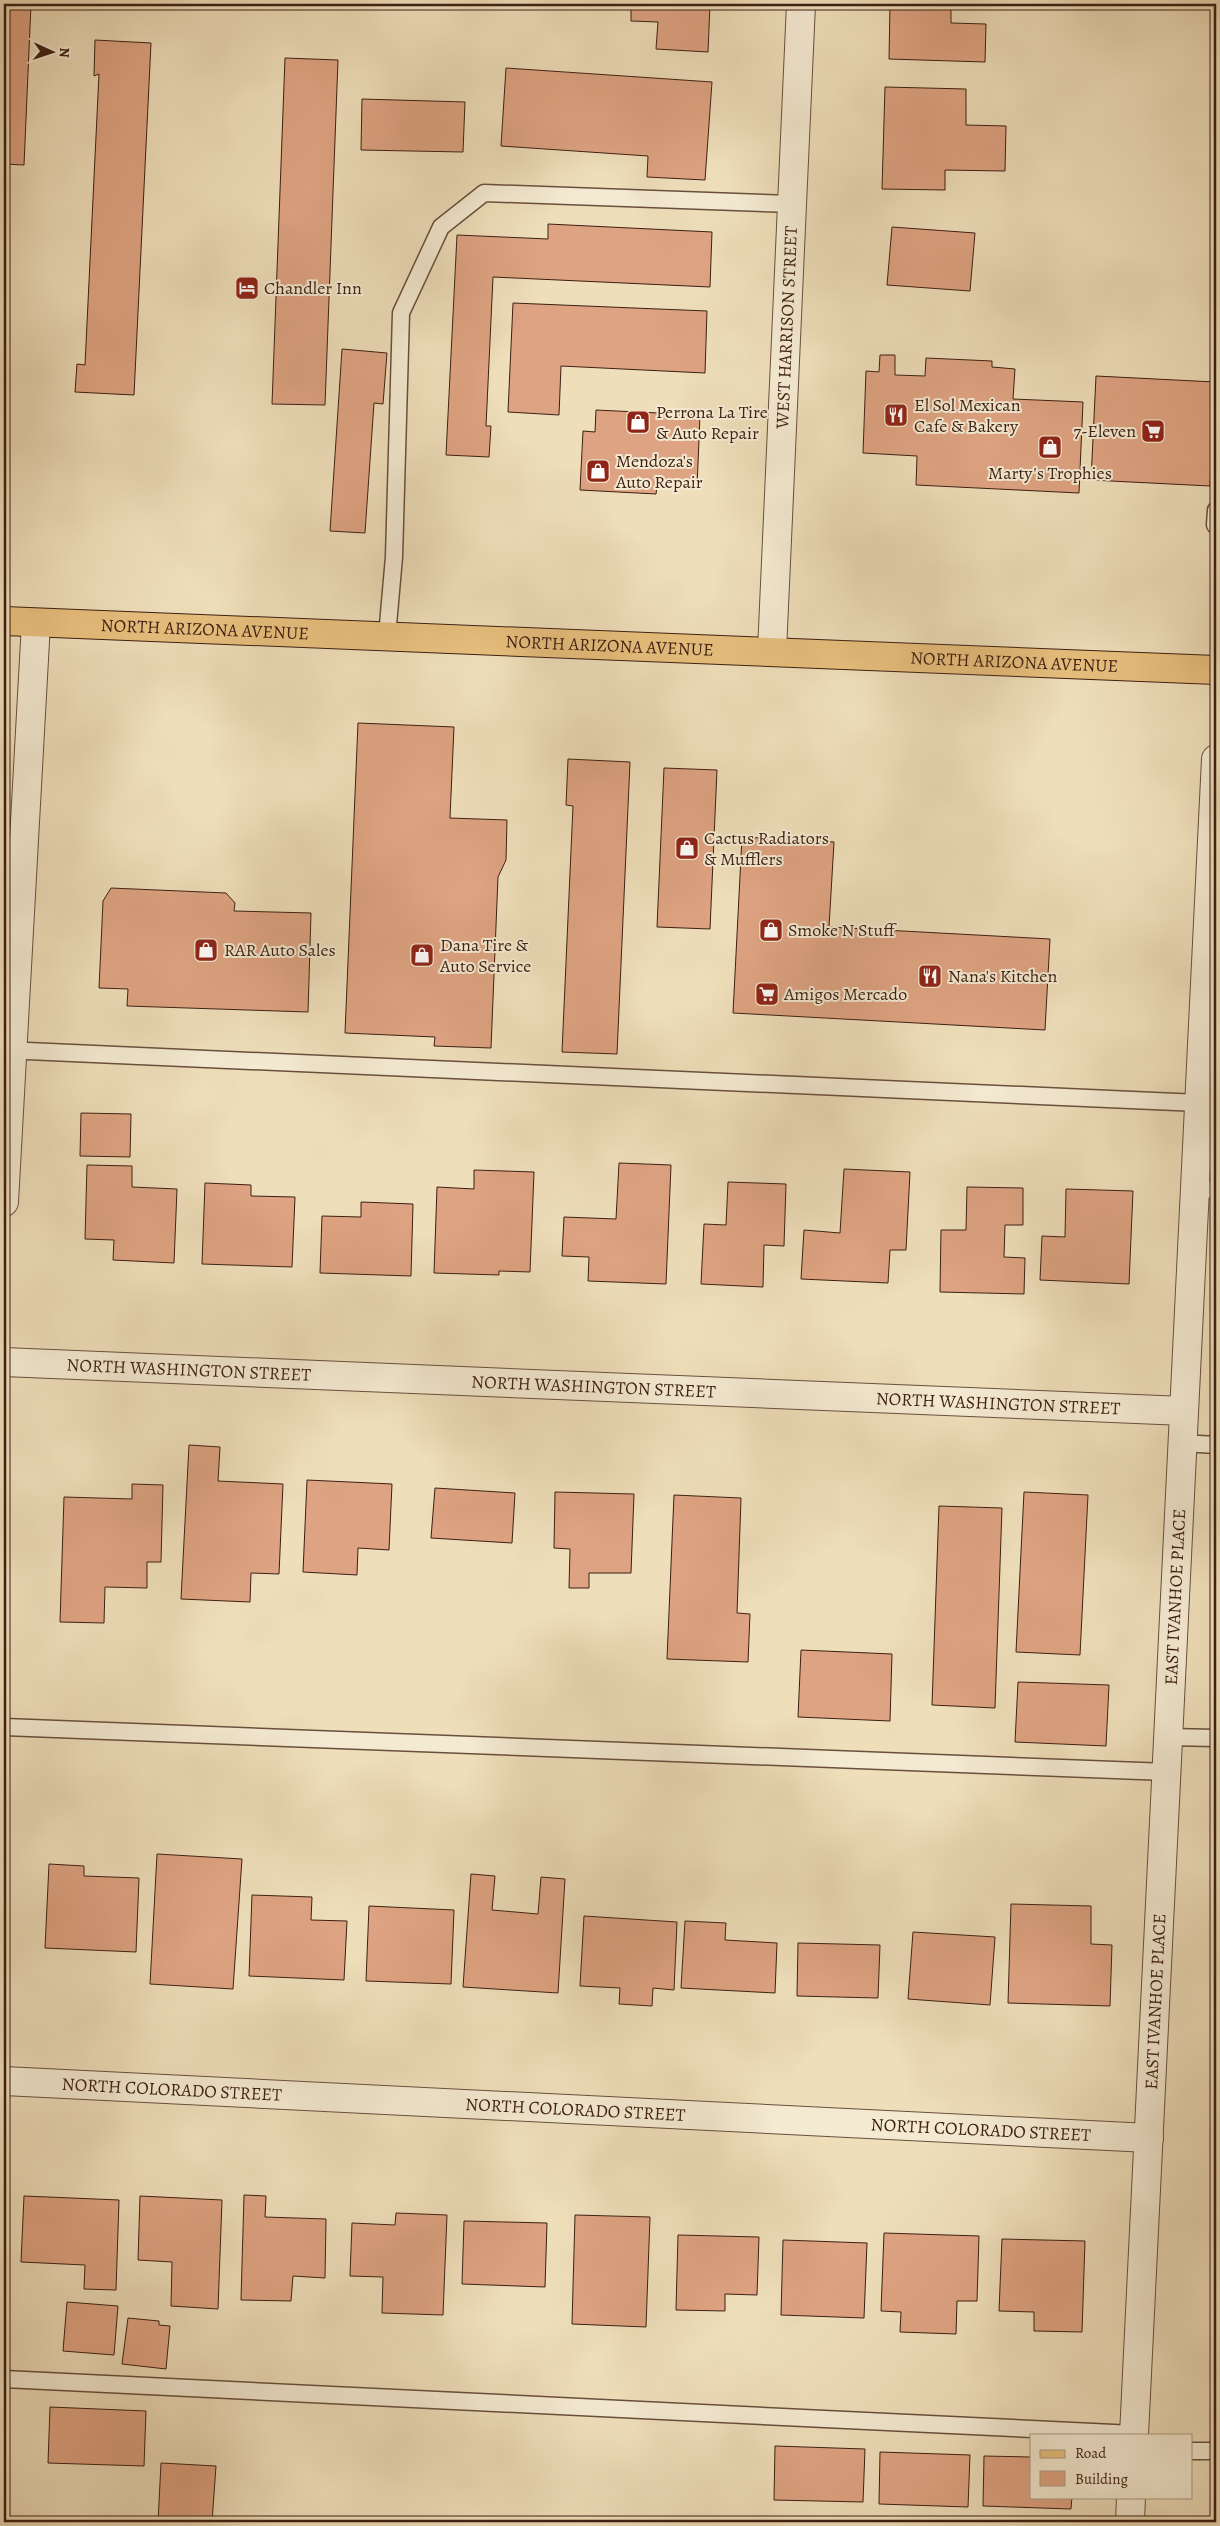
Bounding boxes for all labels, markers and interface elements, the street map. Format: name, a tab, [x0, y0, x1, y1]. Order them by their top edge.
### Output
north arrow	[28, 28, 78, 78]
text: N	[55, 47, 74, 58]
street label: WEST HARRISON STREET	[770, 225, 803, 430]
hotel icon: Chandler Inn	[234, 275, 260, 301]
place label: Chandler Inn	[264, 276, 362, 300]
place label: El Sol Mexican Cafe & Bakery	[914, 393, 1021, 438]
place label: Perrona La Tire & Auto Repair	[656, 400, 768, 445]
restaurant icon: El Sol Mexican Cafe & Bakery	[883, 402, 909, 428]
shop icon: Perrona La Tire & Auto Repair	[625, 409, 651, 435]
supermarket icon: 7-Eleven	[1140, 418, 1166, 444]
place label: 7-Eleven	[1073, 419, 1136, 443]
shop icon: Marty's Trophies	[1037, 434, 1063, 460]
place label: Mendoza's Auto Repair	[615, 449, 703, 494]
shop icon: Mendoza's Auto Repair	[585, 458, 611, 484]
place label: Marty's Trophies	[988, 461, 1112, 485]
street label: NORTH ARIZONA AVENUE	[100, 613, 309, 645]
street label: NORTH ARIZONA AVENUE	[505, 629, 714, 662]
street label: NORTH ARIZONA AVENUE	[910, 646, 1119, 678]
place label: Cactus Radiators & Mufflers	[704, 826, 829, 871]
shop icon: Cactus Radiators & Mufflers	[674, 835, 700, 861]
shop icon: Smoke N Stuff	[758, 917, 784, 943]
place label: Smoke N Stuff	[788, 918, 898, 942]
place label: Dana Tire & Auto Service	[439, 933, 531, 978]
shop icon: RAR Auto Sales	[193, 937, 219, 963]
place label: RAR Auto Sales	[224, 938, 336, 962]
shop icon: Dana Tire & Auto Service	[409, 942, 435, 968]
restaurant icon: Nana's Kitchen	[917, 963, 943, 989]
place label: Nana's Kitchen	[948, 964, 1057, 988]
supermarket icon: Amigos Mercado	[754, 981, 780, 1007]
place label: Amigos Mercado	[783, 982, 907, 1006]
street label: NORTH WASHINGTON STREET	[66, 1353, 312, 1387]
street label: NORTH WASHINGTON STREET	[471, 1369, 716, 1404]
street label: NORTH WASHINGTON STREET	[875, 1386, 1121, 1420]
street label: EAST IVANHOE PLACE	[1159, 1508, 1191, 1686]
street label: EAST IVANHOE PLACE	[1139, 1913, 1172, 2090]
street label: NORTH COLORADO STREET	[61, 2072, 283, 2107]
street label: NORTH COLORADO STREET	[465, 2092, 686, 2127]
street label: NORTH COLORADO STREET	[870, 2112, 1092, 2147]
legend	[1030, 2434, 1192, 2498]
text: Road	[1075, 2443, 1107, 2463]
text: Building	[1075, 2469, 1128, 2489]

